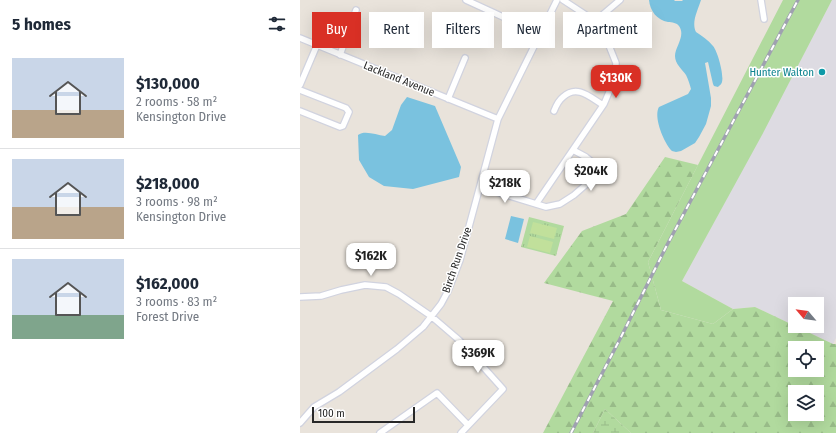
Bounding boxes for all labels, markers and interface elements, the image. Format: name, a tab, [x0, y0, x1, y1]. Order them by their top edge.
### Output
chip: Buy	[312, 12, 361, 48]
chip: Rent	[369, 12, 424, 48]
chip: Filters	[432, 12, 494, 48]
chip: New	[502, 12, 555, 48]
chip: Apartment	[563, 12, 652, 48]
icon: filters	[266, 13, 288, 35]
text: 5 homes	[12, 14, 71, 35]
street label: Lackland Avenue	[362, 59, 436, 99]
pin: $130K	[588, 65, 644, 99]
place label: Hunter Walton	[749, 66, 814, 79]
marker: Hunter Walton	[817, 67, 827, 77]
text: $130K	[600, 70, 632, 85]
text: $130,000	[136, 73, 200, 94]
icon: home	[44, 74, 92, 122]
text: 2 rooms · 58 m²	[136, 94, 217, 109]
text: Kensington Drive	[136, 109, 226, 124]
pin: $204K	[563, 158, 619, 192]
text: $204K	[574, 163, 608, 178]
pin: $218K	[477, 170, 533, 204]
text: $218,000	[136, 173, 200, 194]
icon: home	[44, 175, 92, 223]
text: $218K	[489, 175, 521, 190]
text: 3 rooms · 98 m²	[136, 194, 218, 209]
text: Kensington Drive	[136, 209, 226, 224]
street label: Birch Run Drive	[440, 225, 474, 295]
pin: $162K	[343, 243, 399, 277]
text: $162K	[355, 248, 387, 263]
text: $162,000	[136, 273, 199, 294]
icon: home	[44, 275, 92, 323]
text: 3 rooms · 83 m²	[136, 294, 217, 309]
north arrow	[788, 297, 824, 333]
map controls	[788, 297, 824, 421]
text: Forest Drive	[136, 309, 199, 324]
pin: $369K	[450, 340, 506, 374]
button: locate	[788, 341, 824, 377]
text: $369K	[461, 345, 495, 360]
button: layers	[788, 385, 824, 421]
scale bar	[312, 405, 415, 424]
text: 100 m	[318, 407, 345, 420]

